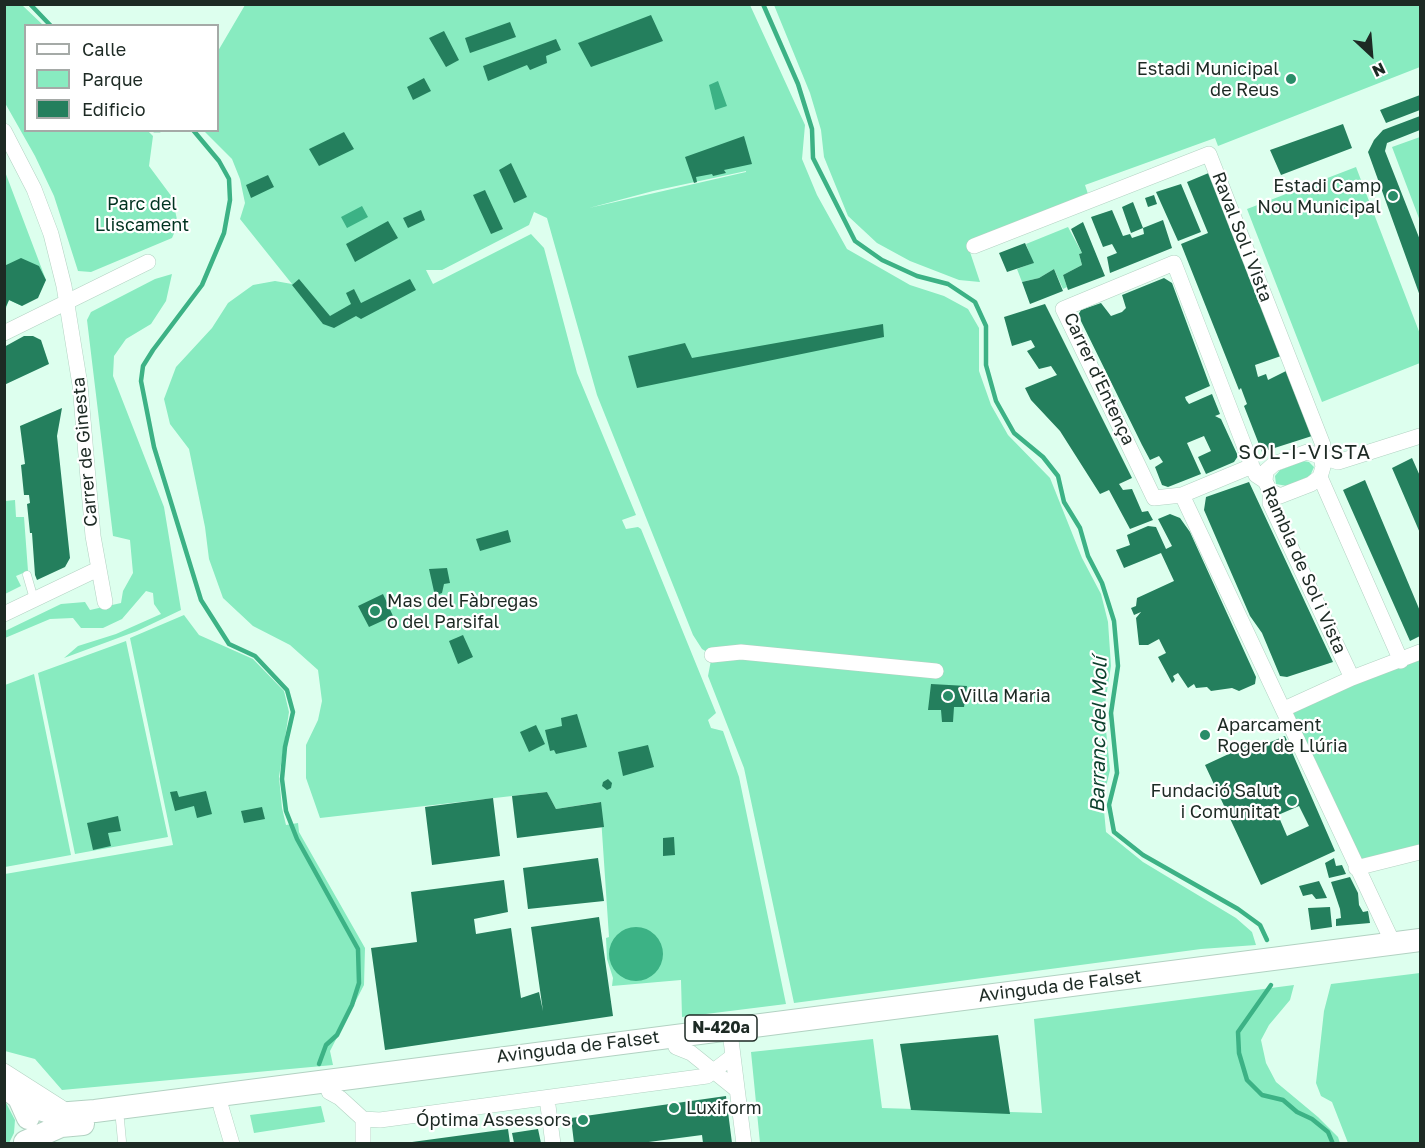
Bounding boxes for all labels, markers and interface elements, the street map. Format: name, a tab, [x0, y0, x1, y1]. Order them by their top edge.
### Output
legend	[24, 24, 219, 132]
north arrow	[1341, 24, 1401, 84]
text: Calle	[82, 38, 126, 60]
place label: Estadi Municipal de Reus	[1137, 58, 1279, 100]
text: N	[1369, 59, 1389, 82]
text: Parque	[82, 68, 143, 90]
marker: Estadi Municipal de Reus	[1284, 72, 1298, 86]
text: Edificio	[82, 98, 146, 120]
street label: Raval Sol i Vista	[1207, 169, 1277, 305]
place label: Estadi Camp Nou Municipal	[1257, 175, 1381, 218]
marker: Estadi Camp Nou Municipal	[1386, 189, 1400, 203]
park label: Parc del Lliscament	[95, 193, 189, 236]
street label: Carrer d'Entença	[1059, 309, 1139, 449]
street label: Carrer de Ginesta	[68, 376, 102, 528]
district label: SOL-I-VISTA	[1238, 441, 1372, 465]
street label: Rambla de Sol i Vista	[1257, 483, 1351, 657]
place label: Mas del Fàbregas o del Parsifal	[387, 590, 538, 632]
marker: Mas del Fàbregas o del Parsifal	[368, 604, 382, 618]
water label: Barranc del Molí	[1086, 657, 1112, 813]
place label: Villa Maria	[960, 685, 1051, 707]
marker: Villa Maria	[941, 689, 955, 703]
place label: Aparcament Roger de Llúria	[1217, 714, 1348, 756]
marker: Aparcament Roger de Llúria	[1198, 728, 1212, 742]
place label: Fundació Salut i Comunitat	[1151, 780, 1280, 822]
marker: Fundació Salut i Comunitat	[1285, 794, 1299, 808]
street label: Avinguda de Falset	[977, 965, 1143, 1007]
road number: N-420a	[685, 1015, 757, 1041]
street label: Avinguda de Falset	[495, 1026, 661, 1068]
place label: Luxiform	[686, 1097, 762, 1119]
marker: Luxiform	[667, 1101, 681, 1115]
place label: Óptima Assessors	[416, 1109, 571, 1131]
marker: Óptima Assessors	[576, 1113, 590, 1127]

